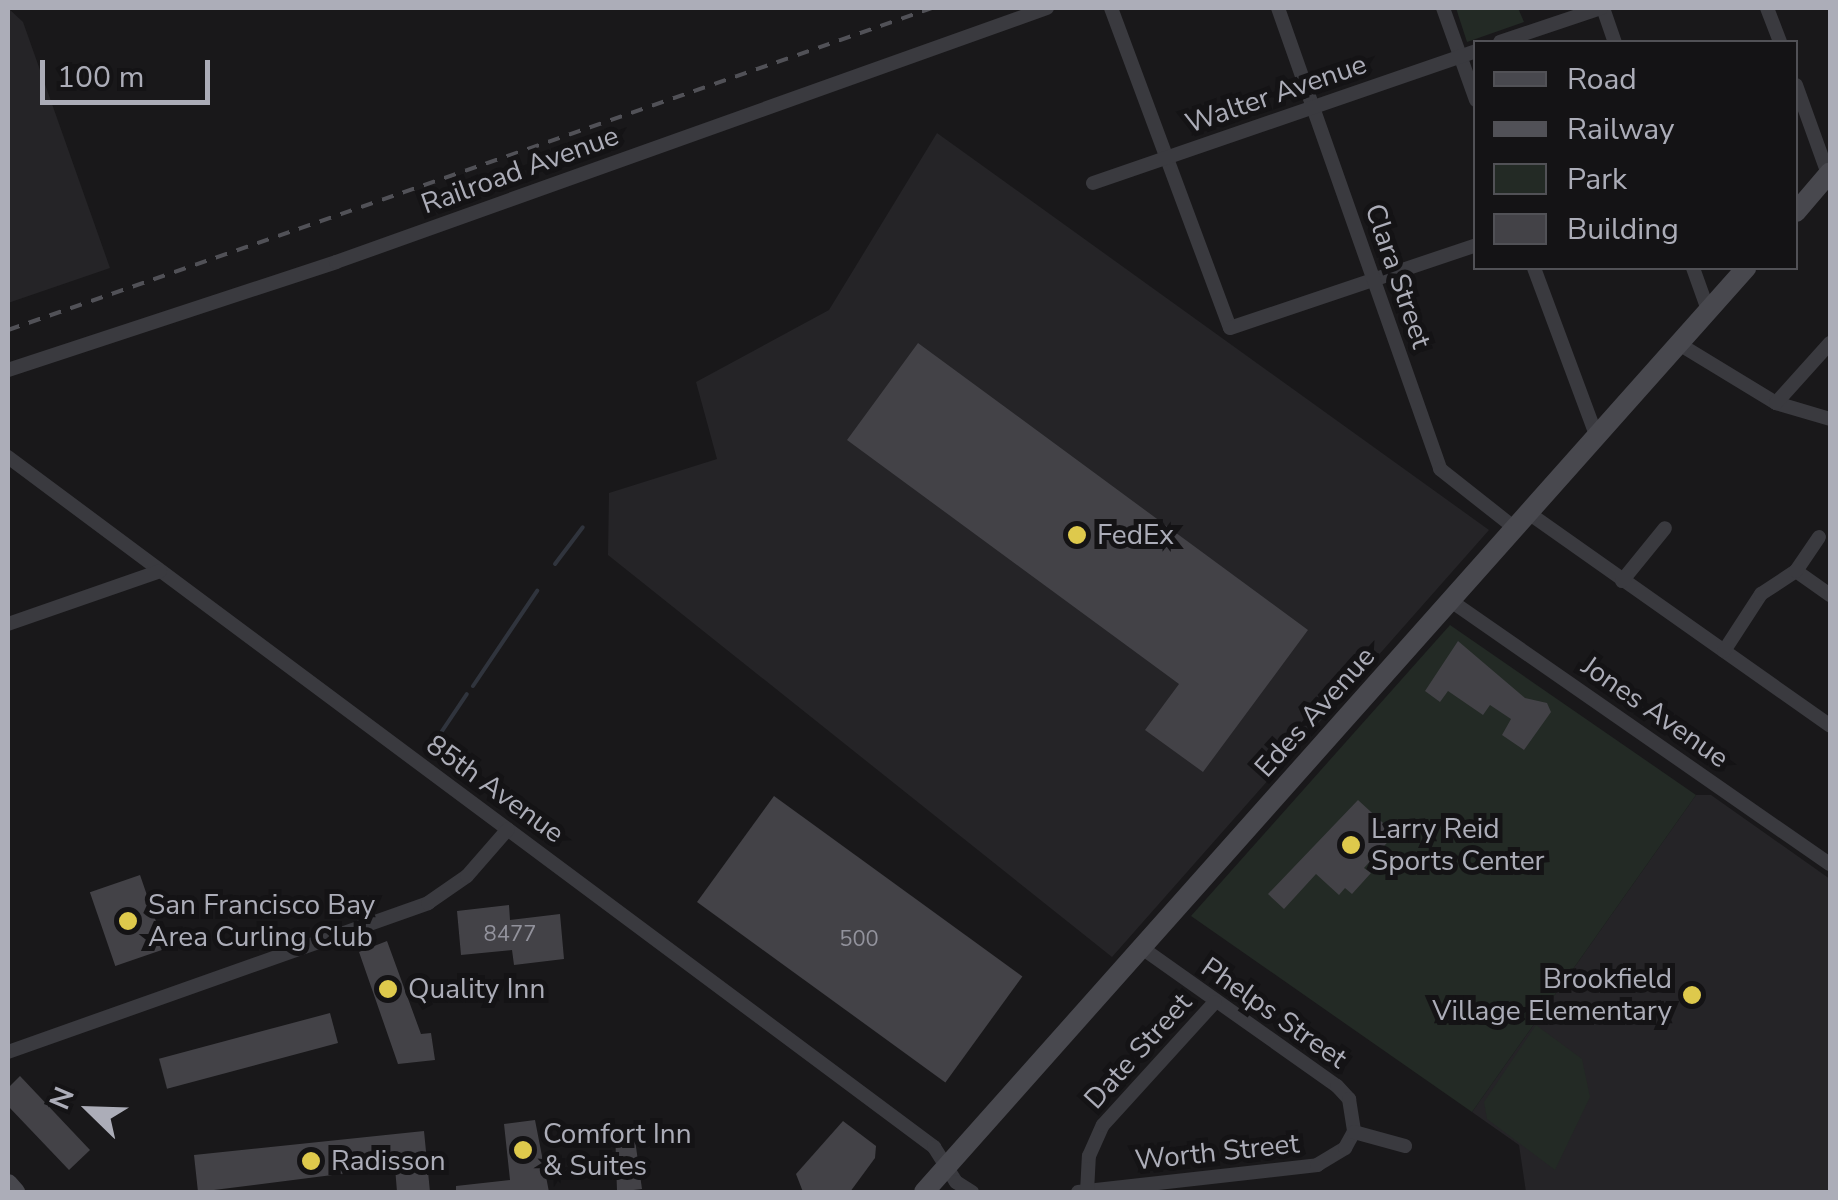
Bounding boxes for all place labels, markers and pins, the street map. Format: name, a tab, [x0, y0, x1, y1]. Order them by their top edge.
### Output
place label: FedEx	[1097, 518, 1174, 552]
marker: FedEx	[1066, 524, 1088, 546]
place label: Larry Reid Sports Center	[1371, 812, 1545, 878]
marker: Larry Reid Sports Center	[1340, 834, 1362, 856]
place label: San Francisco Bay Area Curling Club	[148, 888, 375, 954]
marker: San Francisco Bay Area Curling Club	[117, 910, 139, 932]
place label: Brookfield Village Elementary	[1432, 962, 1672, 1028]
place label: Quality Inn	[408, 972, 545, 1006]
marker: Quality Inn	[377, 978, 399, 1000]
marker: Brookfield Village Elementary	[1681, 984, 1703, 1006]
place label: Comfort Inn & Suites	[543, 1117, 692, 1183]
marker: Comfort Inn & Suites	[512, 1139, 534, 1161]
place label: Radisson	[331, 1144, 446, 1178]
marker: Radisson	[300, 1150, 322, 1172]

